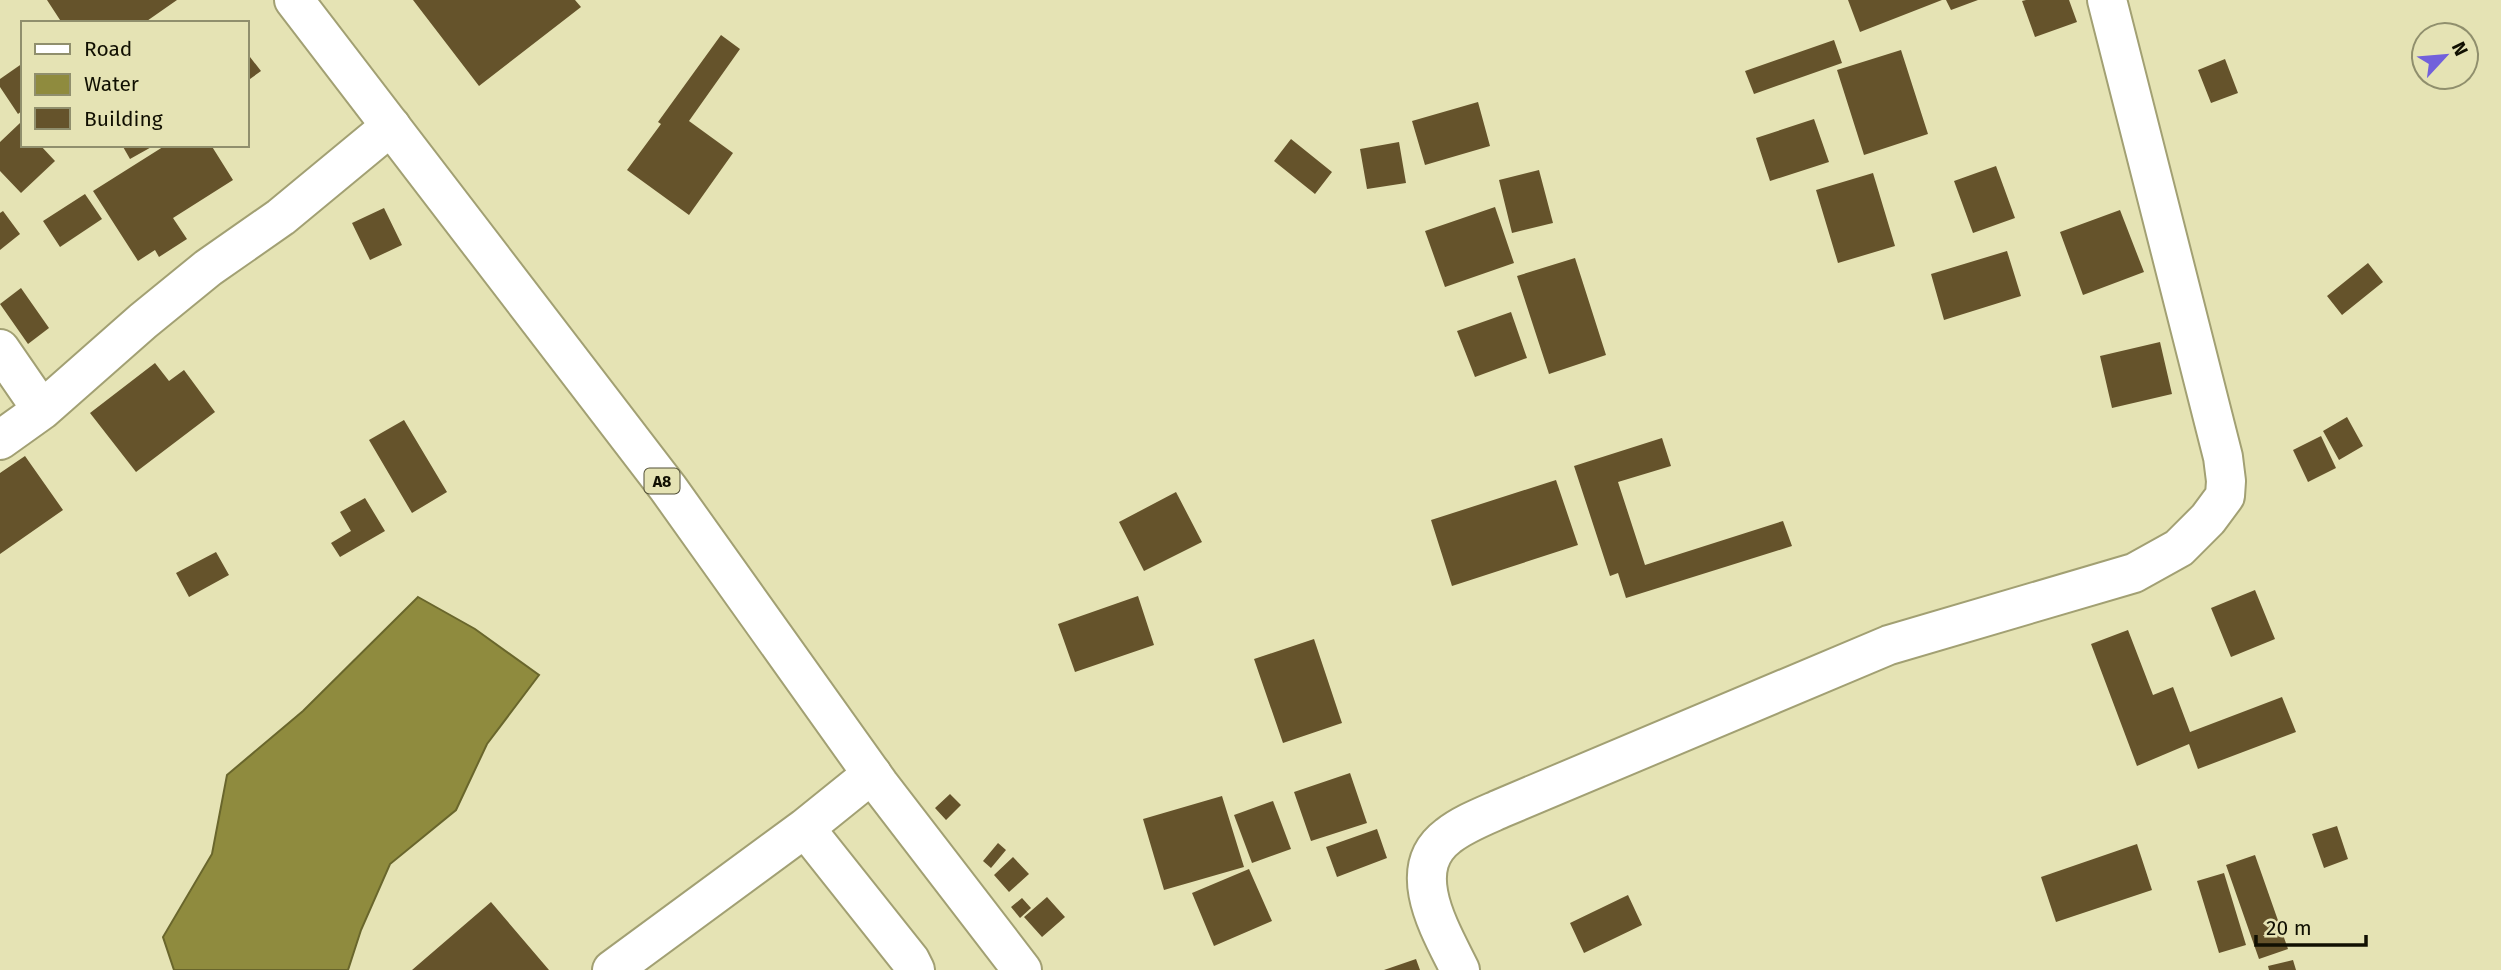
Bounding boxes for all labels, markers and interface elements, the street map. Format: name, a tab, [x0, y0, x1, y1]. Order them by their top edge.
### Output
legend	[21, 21, 248, 147]
north arrow	[2410, 21, 2480, 91]
text: Road	[84, 36, 132, 62]
text: N	[2447, 38, 2473, 59]
text: Water	[84, 71, 139, 97]
text: Building	[84, 106, 163, 132]
road number: A8	[644, 468, 680, 494]
scale bar	[2256, 904, 2366, 948]
text: 20 m	[2266, 915, 2312, 941]

